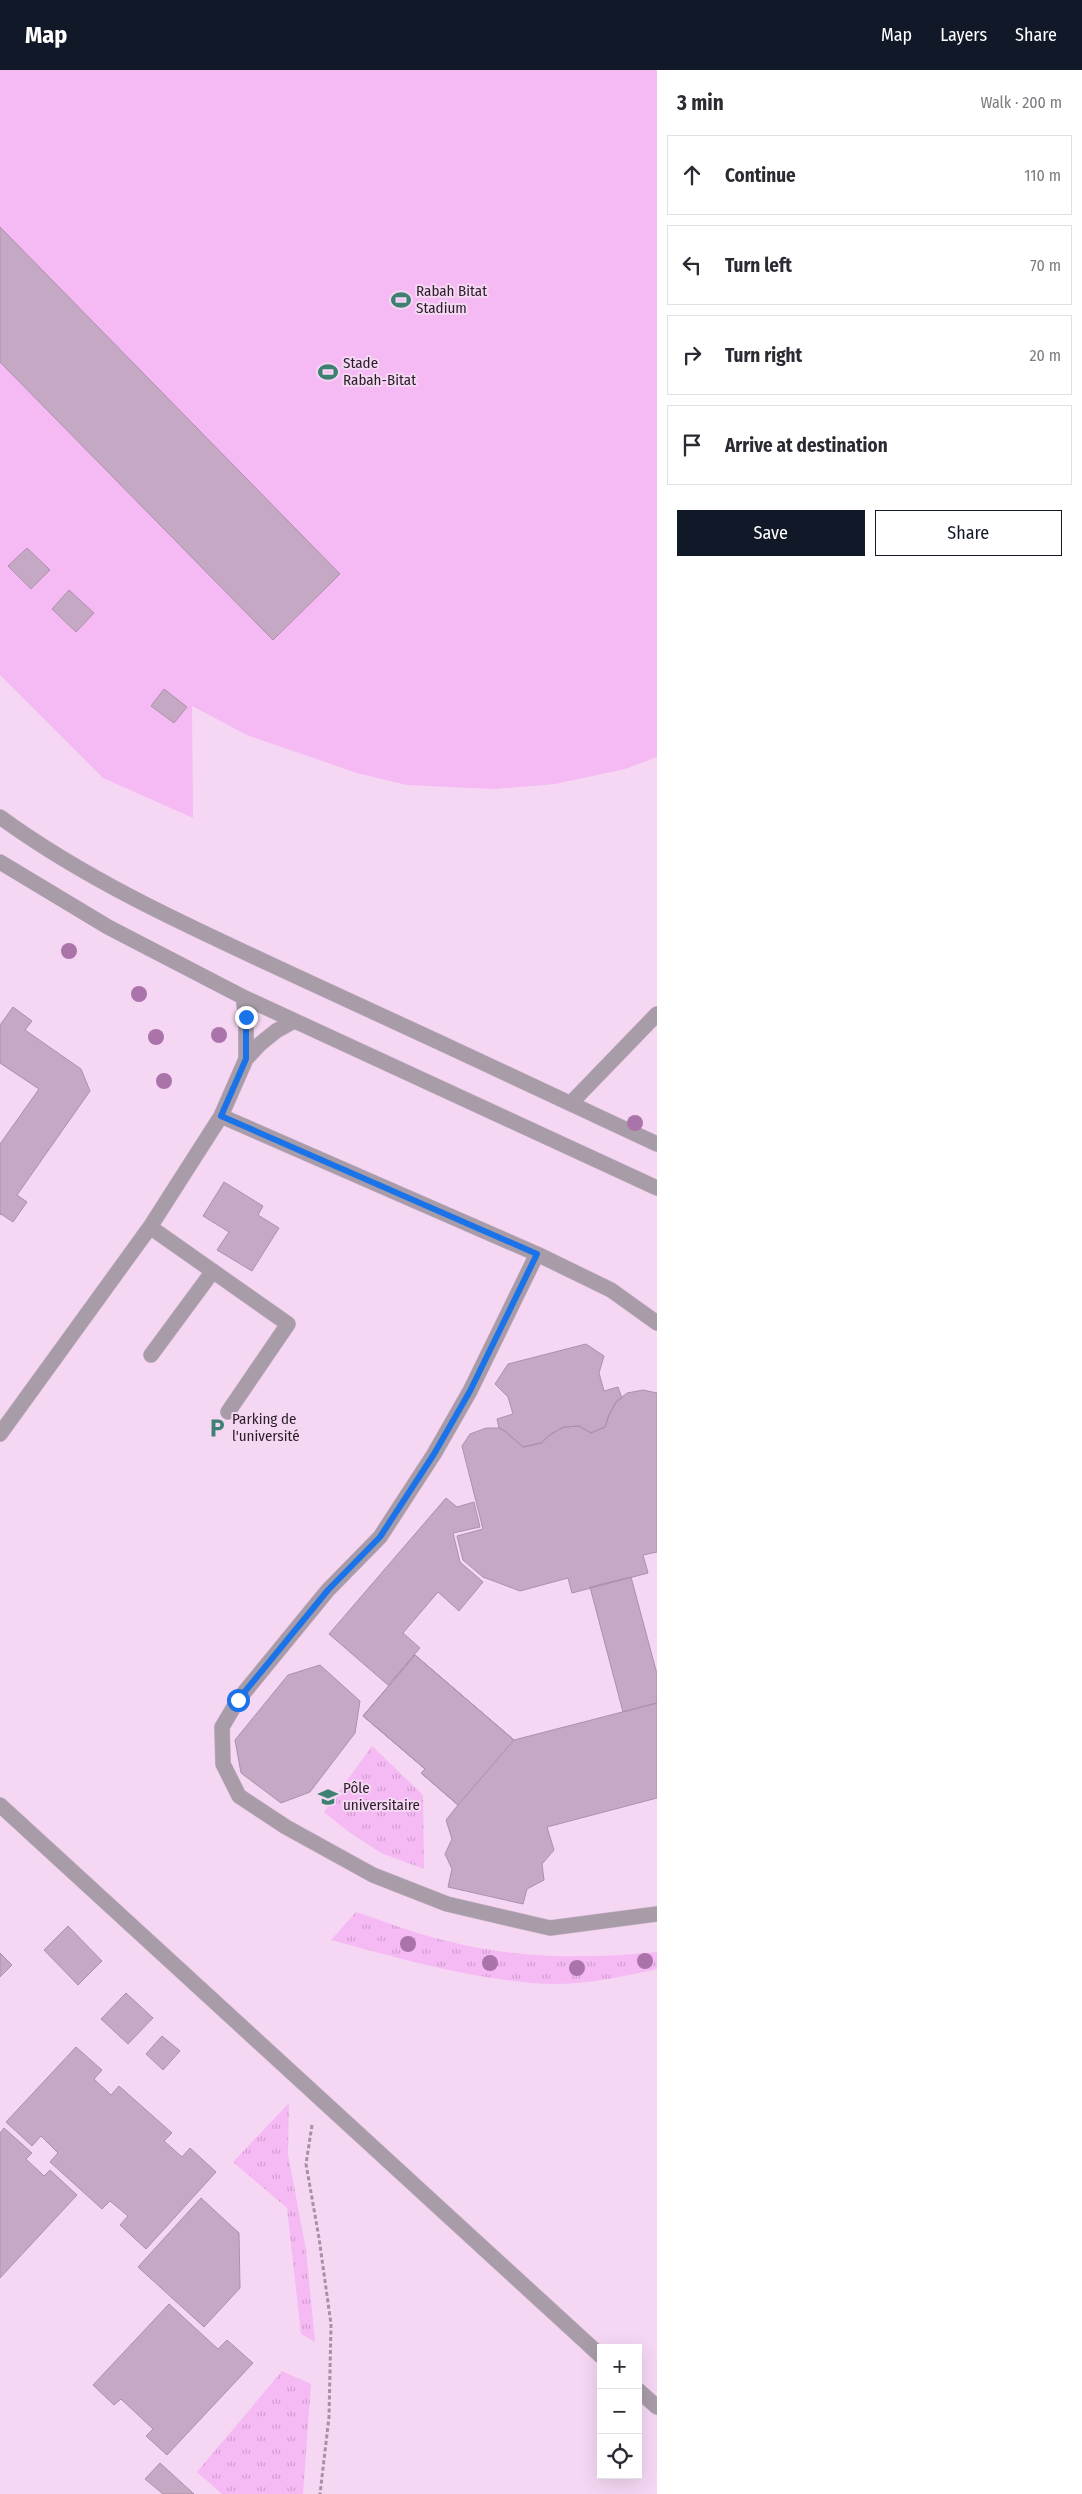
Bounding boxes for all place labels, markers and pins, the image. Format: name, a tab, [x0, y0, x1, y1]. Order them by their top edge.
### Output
place label: Rabah Bitat Stadium	[416, 282, 487, 317]
sports icon: Rabah Bitat Stadium	[390, 289, 412, 311]
place label: Stade Rabah-Bitat	[343, 354, 416, 389]
sports icon: Stade Rabah-Bitat	[317, 361, 339, 383]
place label: Parking de l'université	[232, 1410, 300, 1445]
parking icon: Parking de l'université	[206, 1417, 228, 1439]
place label: Pôle universitaire	[343, 1779, 420, 1814]
school or university icon: Pôle universitaire	[317, 1786, 339, 1808]

